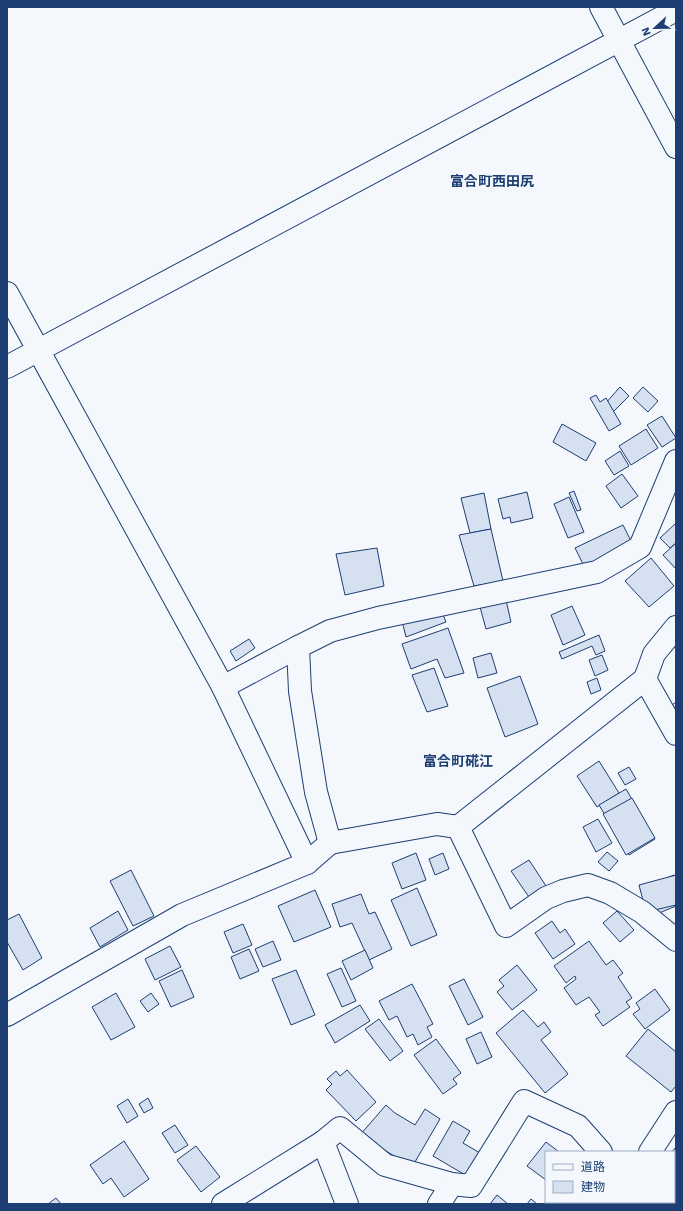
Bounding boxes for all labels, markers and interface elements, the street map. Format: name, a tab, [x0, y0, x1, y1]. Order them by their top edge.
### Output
north arrow	[635, 8, 675, 48]
text: N	[639, 25, 654, 38]
district label: 富合町西田尻	[450, 173, 534, 189]
district label: 富合町硴江	[423, 753, 493, 769]
legend	[545, 1151, 675, 1203]
text: 道路	[581, 1160, 605, 1174]
text: 建物	[581, 1180, 605, 1194]

